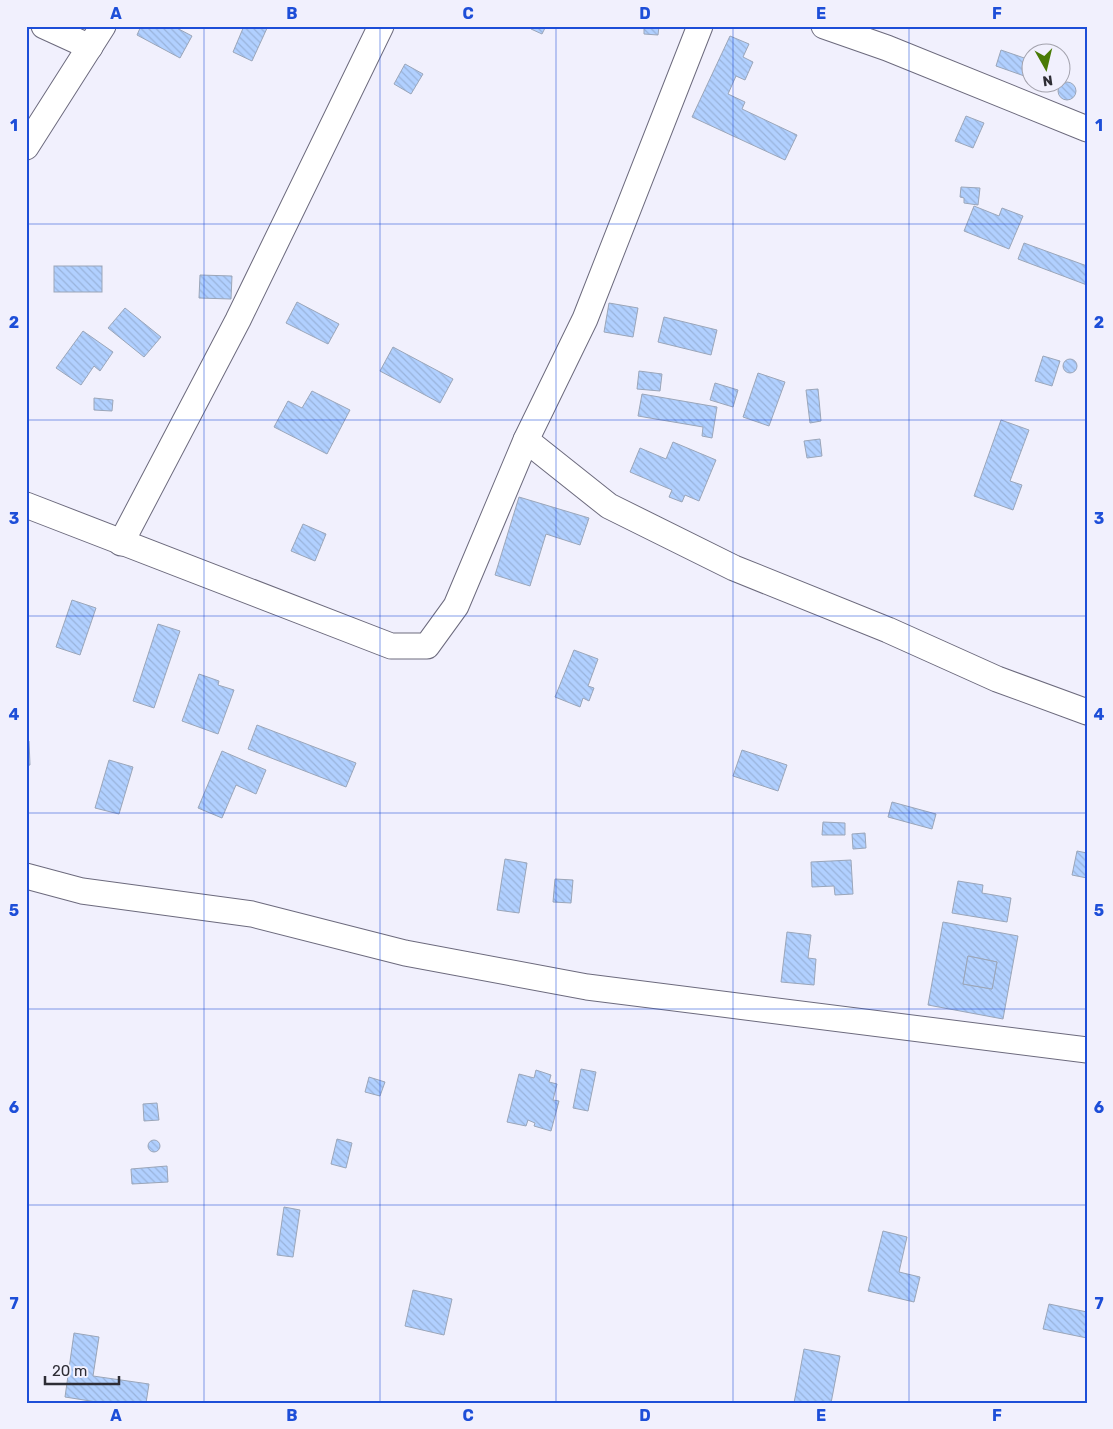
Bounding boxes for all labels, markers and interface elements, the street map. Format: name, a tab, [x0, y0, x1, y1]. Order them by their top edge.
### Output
text: A	[110, 4, 122, 23]
text: B	[286, 4, 298, 23]
text: C	[462, 4, 474, 23]
text: D	[639, 4, 651, 23]
text: E	[816, 4, 826, 23]
text: F	[992, 4, 1002, 23]
north arrow	[1020, 42, 1070, 92]
text: N	[1042, 71, 1054, 89]
text: 1	[10, 116, 18, 135]
text: 1	[1095, 116, 1103, 135]
text: 2	[9, 313, 19, 332]
text: 2	[1094, 313, 1104, 332]
text: 3	[9, 509, 19, 528]
text: 3	[1094, 509, 1104, 528]
text: 4	[9, 705, 20, 724]
text: 4	[1094, 705, 1105, 724]
text: 5	[9, 901, 19, 920]
text: 5	[1094, 901, 1104, 920]
text: 6	[9, 1098, 19, 1117]
text: 6	[1094, 1098, 1104, 1117]
text: 7	[9, 1294, 19, 1313]
text: 7	[1094, 1294, 1104, 1313]
scale bar	[45, 1354, 119, 1386]
text: 20 m	[52, 1362, 87, 1380]
text: A	[110, 1406, 122, 1425]
text: B	[286, 1406, 298, 1425]
text: C	[462, 1406, 474, 1425]
text: D	[639, 1406, 651, 1425]
text: E	[816, 1406, 826, 1425]
text: F	[992, 1406, 1002, 1425]

